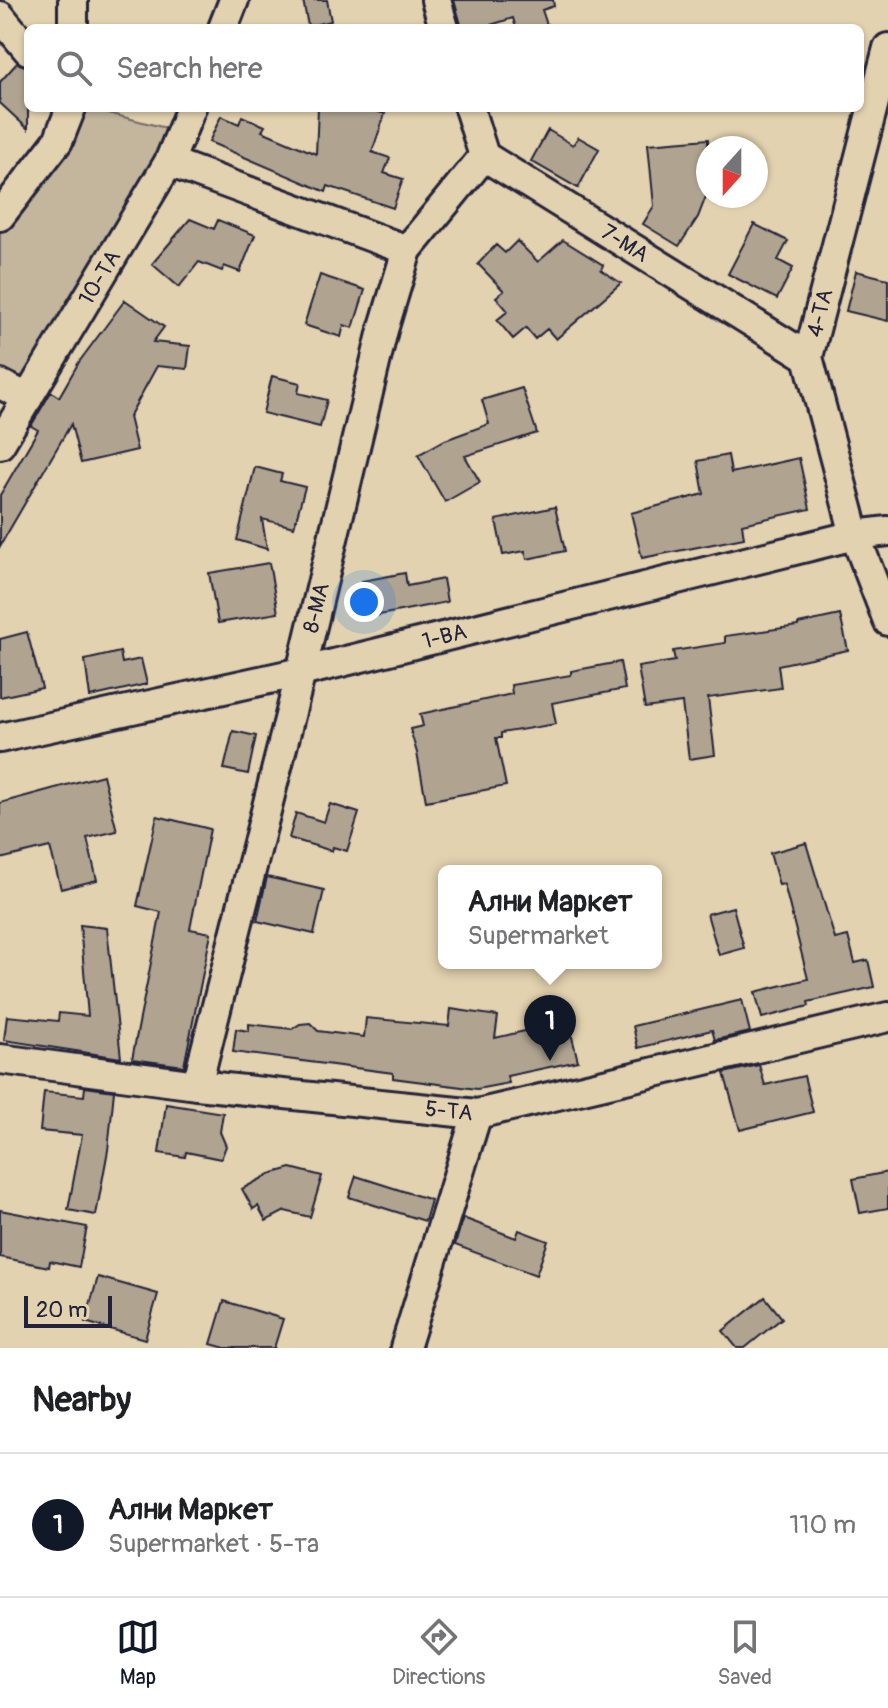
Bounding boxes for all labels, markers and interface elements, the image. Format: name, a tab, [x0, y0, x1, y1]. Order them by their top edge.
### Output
search box	[24, 24, 864, 112]
icon: search	[52, 46, 96, 90]
text: Search here	[116, 50, 263, 87]
north arrow	[696, 136, 768, 208]
street label: 7-МА	[596, 218, 654, 269]
street label: 10-ТА	[72, 245, 127, 310]
street label: 4-ТА	[801, 286, 839, 340]
street label: 8-МА	[297, 580, 336, 636]
your location	[344, 582, 384, 622]
street label: 1-ВА	[419, 618, 470, 655]
popup	[438, 865, 662, 969]
text: Ални Маркет	[467, 883, 633, 920]
text: Supermarket	[467, 920, 609, 952]
pin: 1	[524, 995, 576, 1061]
street label: 5-ТА	[424, 1095, 474, 1127]
scale bar	[24, 1292, 112, 1328]
text: 20 m	[36, 1296, 88, 1324]
text: Nearby	[32, 1379, 131, 1422]
text: Ални Маркет	[108, 1491, 273, 1528]
text: 1	[53, 1509, 63, 1541]
text: 110 m	[789, 1509, 856, 1541]
text: Supermarket · 5-та	[108, 1528, 319, 1560]
tab: Map	[116, 1615, 160, 1691]
tab: Directions	[392, 1615, 485, 1691]
tab: Saved	[717, 1615, 772, 1691]

